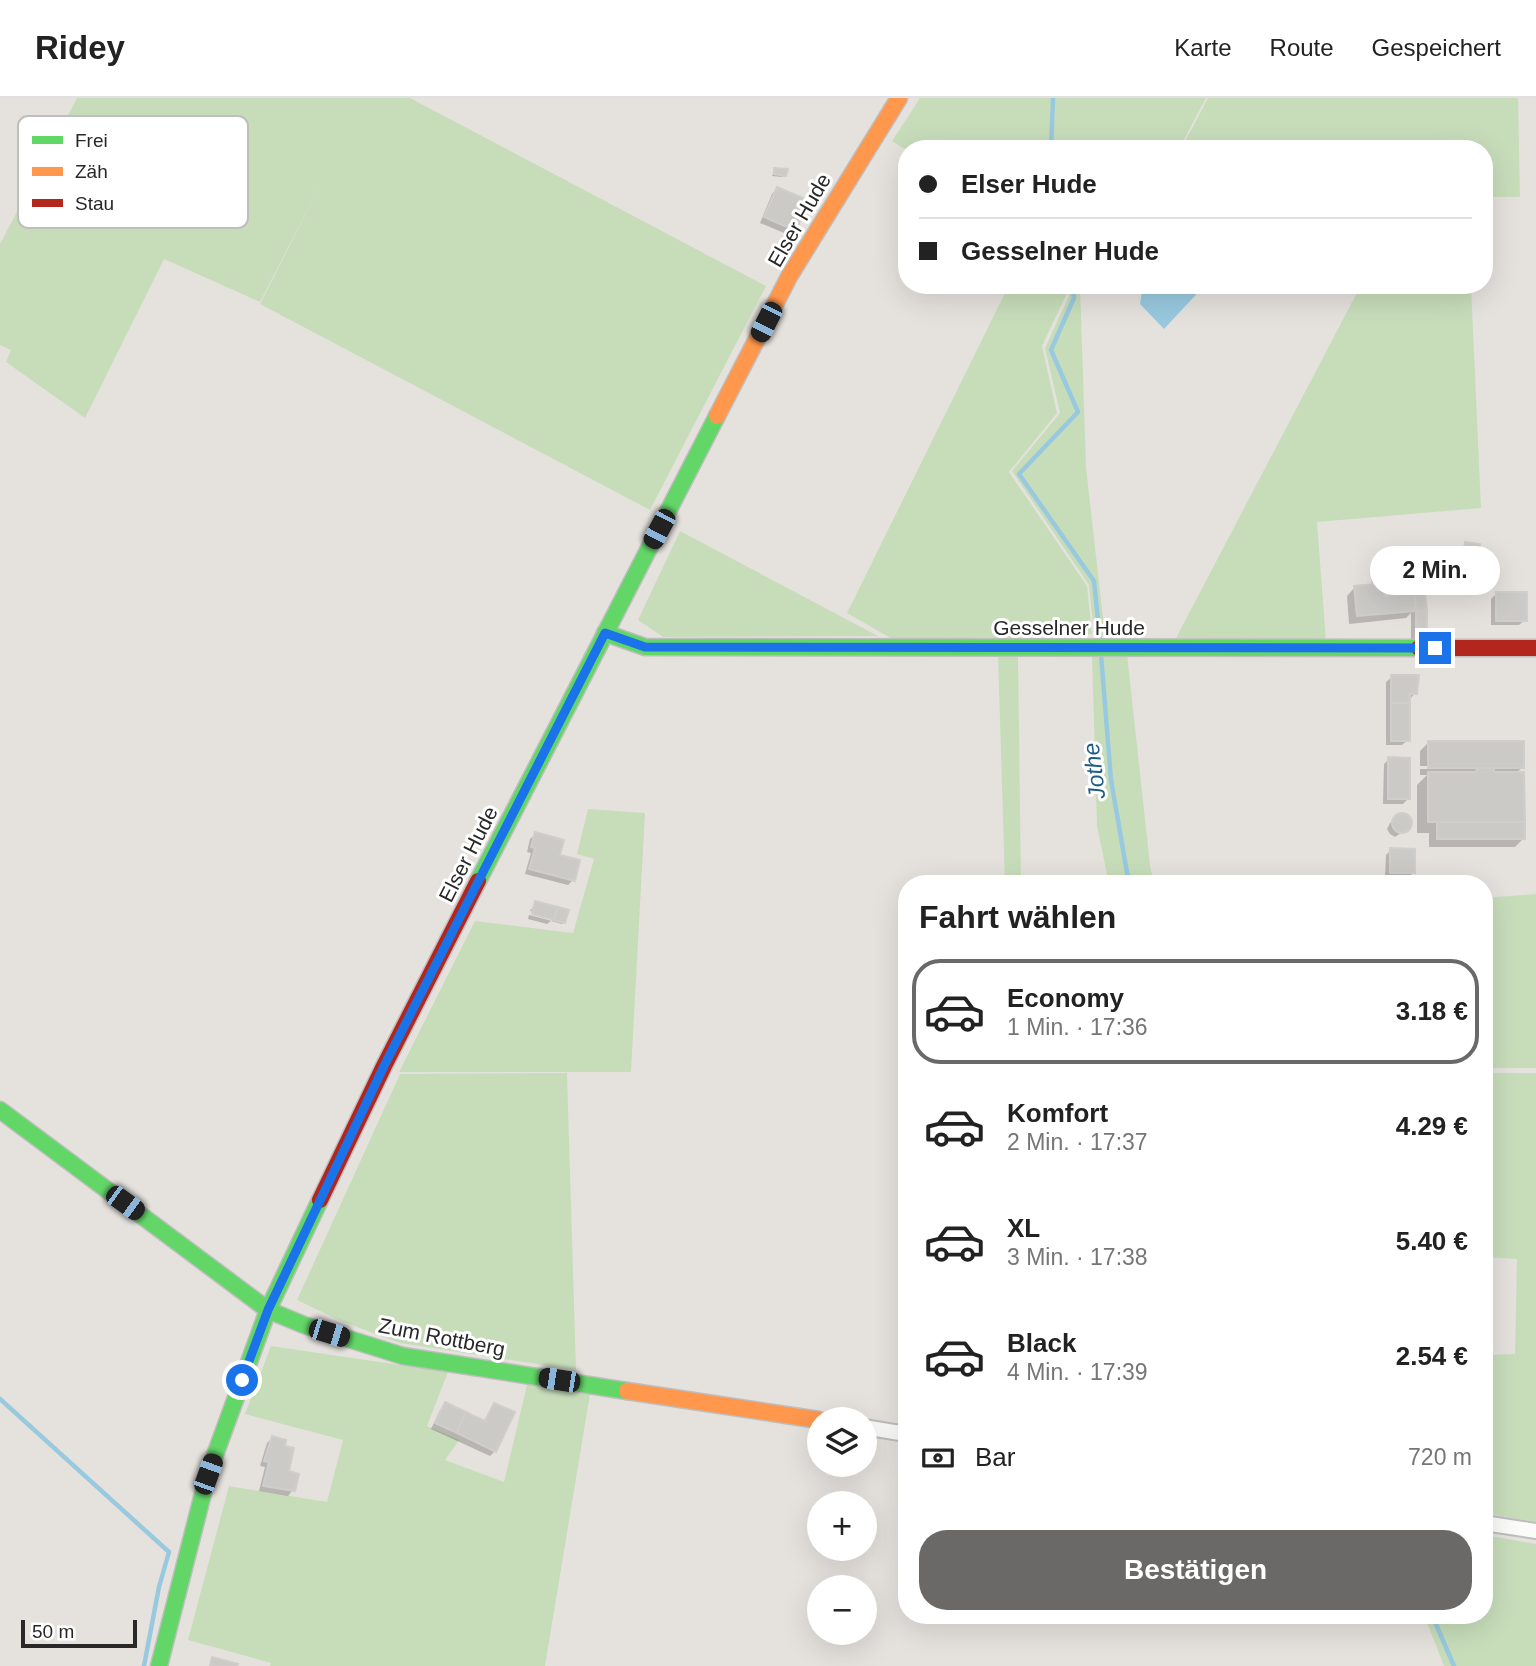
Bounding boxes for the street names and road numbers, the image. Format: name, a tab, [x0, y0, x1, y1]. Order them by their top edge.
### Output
street label: Elser Hude	[763, 169, 835, 271]
street label: Gesselner Hude	[993, 616, 1145, 639]
street label: Elser Hude	[434, 802, 502, 906]
street label: Zum Rottberg	[377, 1313, 507, 1361]

